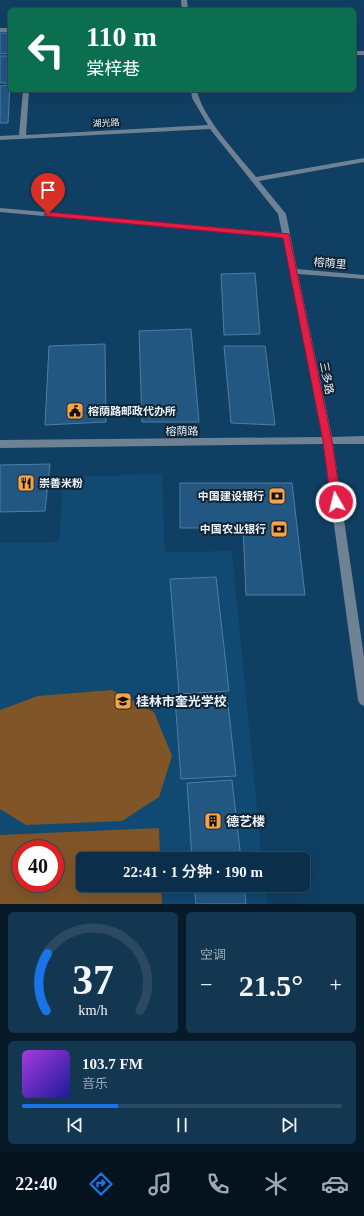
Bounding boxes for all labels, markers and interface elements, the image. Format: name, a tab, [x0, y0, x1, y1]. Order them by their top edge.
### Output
text: 110 m	[86, 21, 157, 52]
icon: left	[20, 24, 72, 76]
text: 棠梓巷	[86, 59, 140, 79]
street label: 湖光路	[92, 117, 120, 129]
pin	[31, 173, 65, 214]
icon: arrive	[37, 179, 59, 201]
street label: 榕荫里	[313, 256, 347, 270]
street label: 三多路	[318, 361, 336, 395]
public building icon: 榕荫路邮政代办所	[65, 401, 85, 421]
place label: 榕荫路邮政代办所	[88, 405, 176, 417]
street label: 榕荫路	[165, 425, 199, 437]
restaurant icon: 崇善米粉	[16, 473, 36, 493]
place label: 崇善米粉	[39, 477, 83, 489]
position arrow	[315, 481, 357, 523]
bank icon: 中国建设银行	[267, 486, 287, 506]
place label: 中国建设银行	[198, 490, 264, 502]
bank icon: 中国农业银行	[269, 519, 289, 539]
place label: 中国农业银行	[200, 523, 266, 535]
school or university icon: 桂林市奎光学校	[113, 691, 133, 711]
place label: 桂林市奎光学校	[136, 694, 227, 709]
building icon: 德艺楼	[203, 811, 223, 831]
place label: 德艺楼	[226, 814, 265, 829]
speed limit sign: 40	[12, 840, 64, 892]
text: 22:41 · 1 分钟 · 190 m	[123, 864, 263, 880]
text: 空调	[200, 947, 226, 962]
text: 37	[72, 956, 114, 1002]
text: 21.5°	[239, 969, 303, 1002]
text: −	[200, 972, 212, 997]
text: +	[330, 972, 342, 997]
text: km/h	[78, 1001, 108, 1017]
text: 103.7 FM	[82, 1056, 143, 1072]
text: 音乐	[82, 1076, 108, 1091]
icon: previous	[64, 1114, 86, 1136]
icon: pause	[171, 1114, 193, 1136]
icon: next	[278, 1114, 300, 1136]
icon: directions	[87, 1170, 115, 1198]
icon: music	[146, 1170, 174, 1198]
icon: phone	[204, 1170, 232, 1198]
icon: climate	[262, 1170, 290, 1198]
icon: car	[321, 1170, 349, 1198]
text: 22:40	[15, 1174, 57, 1194]

